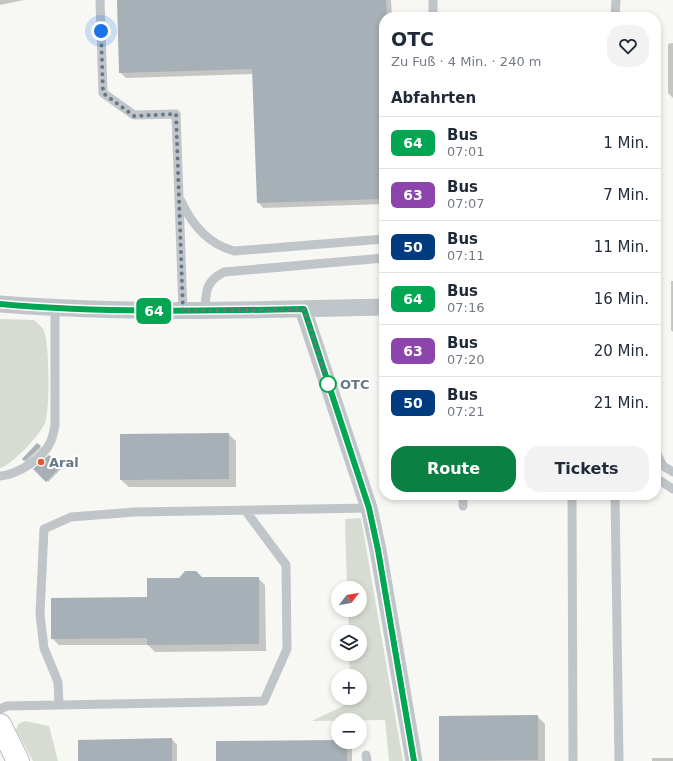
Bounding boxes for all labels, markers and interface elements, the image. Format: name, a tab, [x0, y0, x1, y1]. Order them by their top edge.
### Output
your location	[91, 21, 111, 41]
button: heart	[607, 25, 649, 67]
text: OTC	[391, 28, 434, 50]
text: Zu Fuß · 4 Min. · 240 m	[391, 54, 541, 69]
text: Abfahrten	[391, 89, 476, 107]
text: Bus	[447, 126, 478, 144]
text: 1 Min.	[603, 134, 649, 152]
text: 64	[403, 135, 423, 151]
text: 07:01	[447, 144, 484, 159]
text: Bus	[447, 178, 478, 196]
text: 7 Min.	[603, 186, 649, 204]
text: 63	[403, 187, 423, 203]
text: 07:07	[447, 196, 484, 211]
text: Bus	[447, 230, 478, 248]
text: 11 Min.	[594, 238, 649, 256]
text: 50	[403, 239, 423, 255]
text: 07:11	[447, 248, 484, 263]
text: Bus	[447, 282, 478, 300]
text: 16 Min.	[594, 290, 649, 308]
text: 64	[403, 291, 423, 307]
line badge: 64	[136, 298, 172, 324]
text: 07:16	[447, 300, 484, 315]
text: 64	[144, 303, 164, 319]
text: Bus	[447, 334, 478, 352]
text: 20 Min.	[594, 342, 649, 360]
text: 63	[403, 343, 423, 359]
text: 07:20	[447, 352, 484, 367]
marker: OTC	[319, 375, 337, 393]
place label: OTC	[340, 377, 369, 392]
text: Bus	[447, 386, 478, 404]
text: 21 Min.	[594, 394, 649, 412]
text: 50	[403, 395, 423, 411]
text: 07:21	[447, 404, 484, 419]
button: Route	[391, 446, 516, 492]
button: Tickets	[524, 446, 649, 492]
place label: Aral	[49, 455, 79, 470]
marker: Aral	[36, 457, 46, 467]
north arrow	[331, 581, 367, 617]
map controls	[331, 581, 367, 749]
button: layers	[331, 625, 367, 661]
button: +	[331, 669, 367, 705]
button: −	[331, 713, 367, 749]

